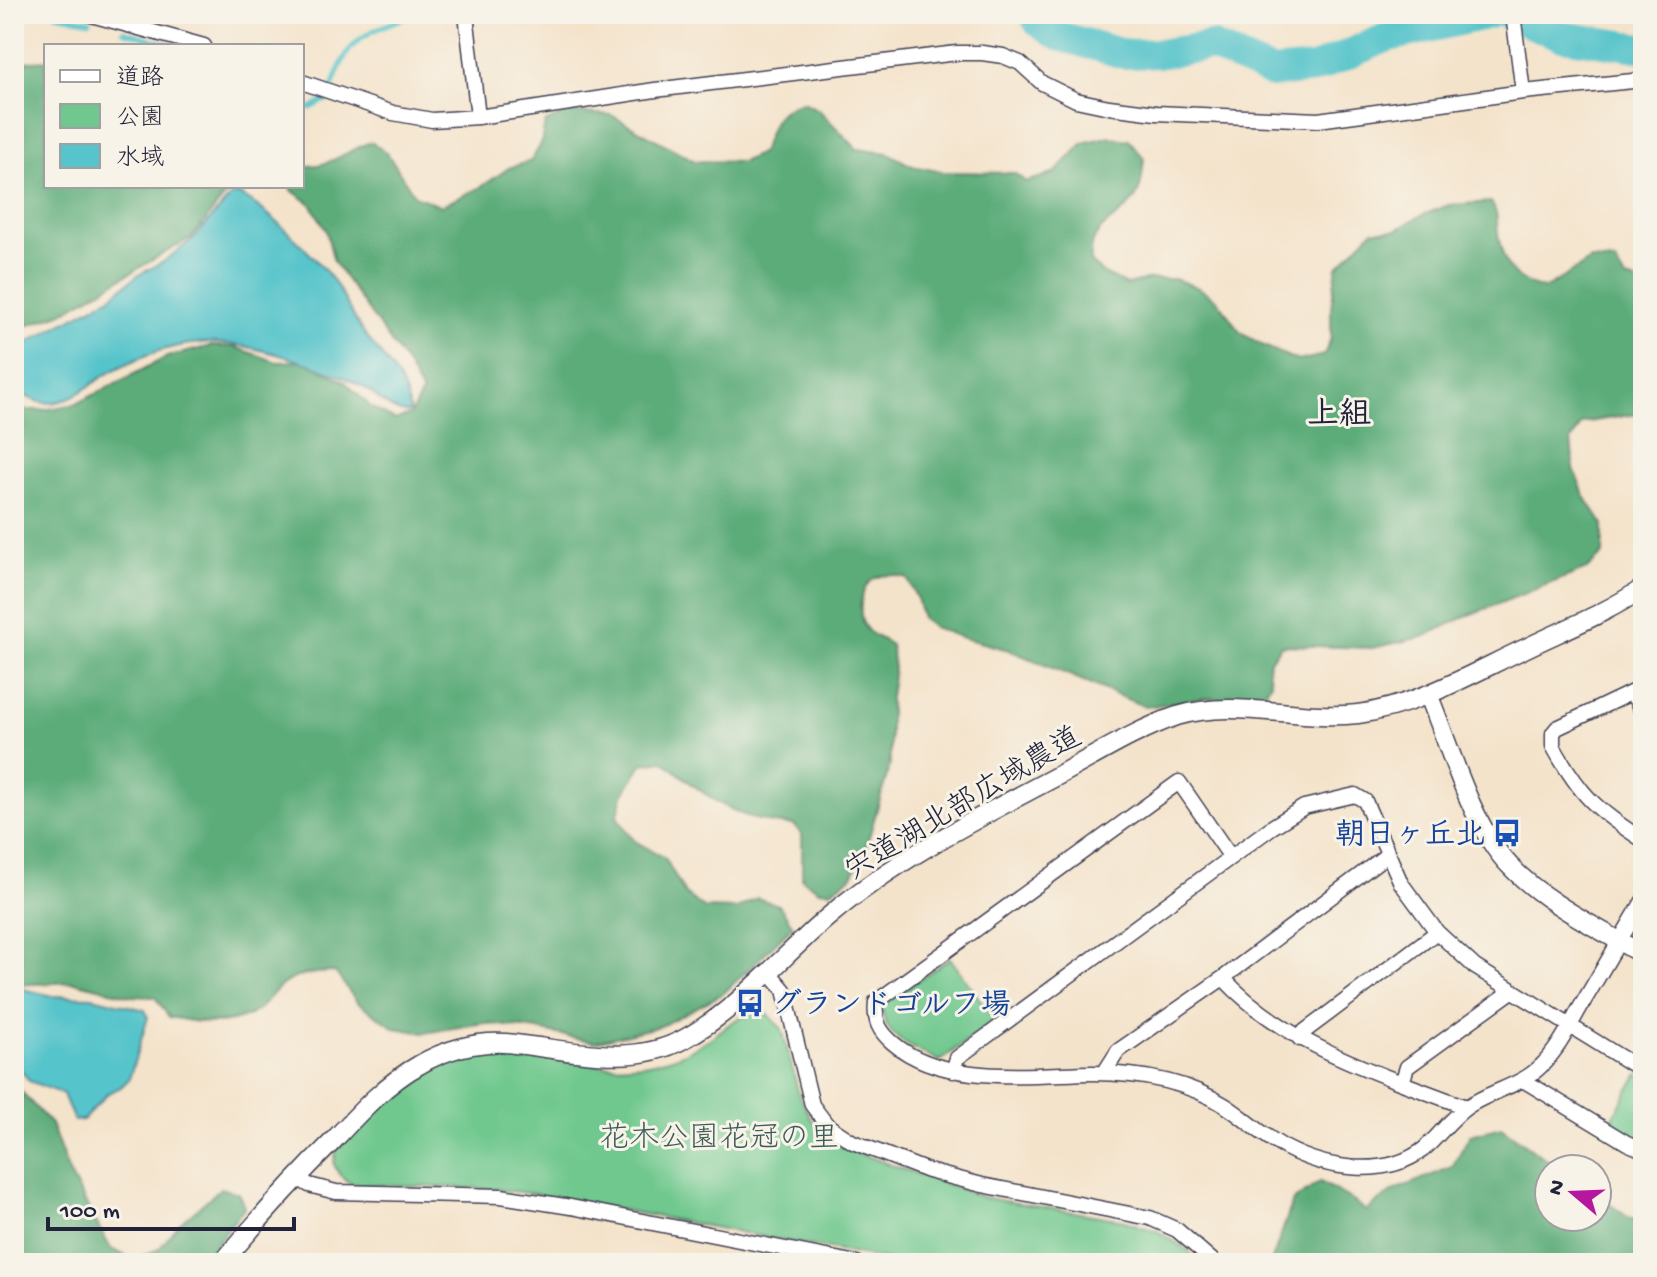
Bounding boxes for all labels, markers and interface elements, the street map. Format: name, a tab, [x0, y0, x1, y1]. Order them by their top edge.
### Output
legend	[44, 44, 304, 188]
text: 道路	[116, 64, 164, 94]
text: 公園	[116, 105, 164, 134]
text: 水域	[116, 144, 164, 174]
district label: 上組	[1307, 397, 1371, 436]
street label: 宍道湖北部広域農道	[839, 720, 1089, 890]
place label: 朝日ヶ丘北	[1335, 818, 1485, 855]
bus stop icon: 朝日ヶ丘北	[1492, 818, 1522, 848]
bus stop icon: グランドゴルフ場	[735, 988, 765, 1018]
place label: グランドゴルフ場	[772, 988, 1011, 1025]
park label: 花木公園花冠の里	[599, 1121, 839, 1158]
north arrow	[1533, 1153, 1613, 1233]
text: N	[1543, 1177, 1573, 1199]
scale bar	[48, 1181, 294, 1231]
text: 100 m	[59, 1198, 120, 1227]

